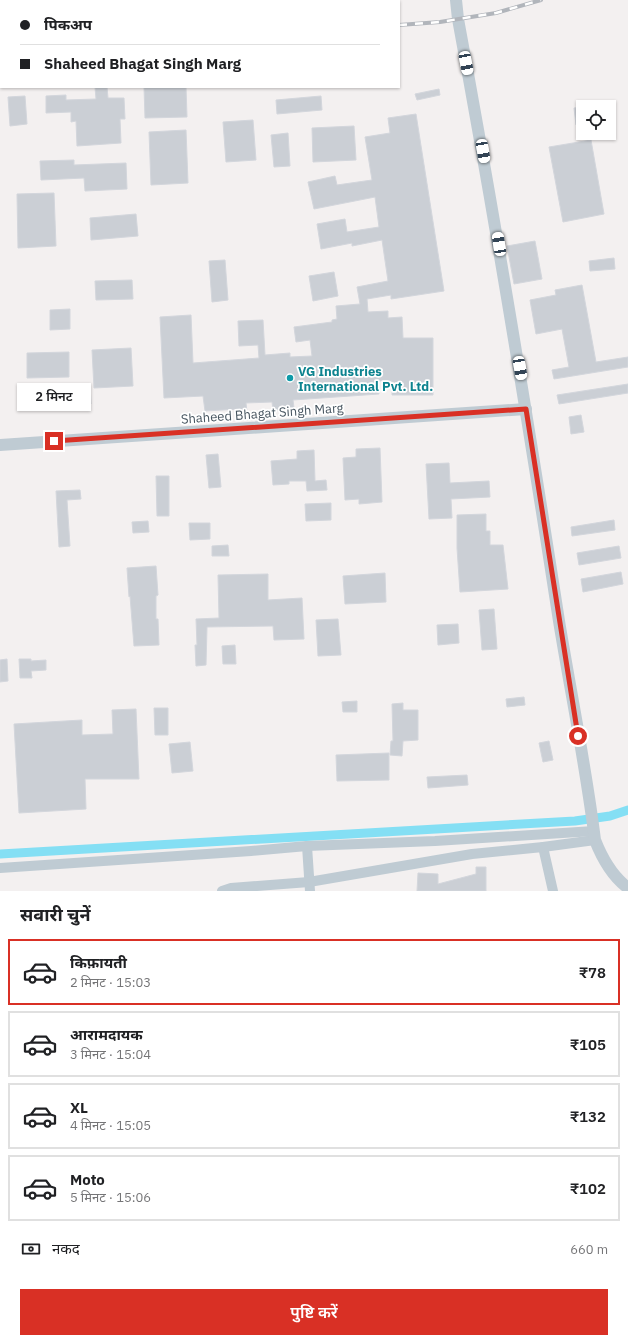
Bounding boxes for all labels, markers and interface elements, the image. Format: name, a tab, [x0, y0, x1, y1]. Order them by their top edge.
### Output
text: पिकअप	[44, 15, 92, 34]
car	[458, 50, 474, 76]
text: Shaheed Bhagat Singh Marg	[44, 54, 241, 73]
map controls	[576, 100, 616, 140]
button: locate	[576, 100, 616, 140]
car	[475, 138, 491, 164]
car	[491, 231, 507, 257]
car	[512, 355, 528, 381]
place label: VG Industries International Pvt. Ltd.	[298, 363, 433, 395]
marker: VG Industries International Pvt. Ltd.	[285, 373, 295, 383]
callout: 2 मिनट	[17, 383, 91, 411]
text: 2 मिनट	[35, 388, 73, 405]
street label: Shaheed Bhagat Singh Marg	[180, 399, 344, 428]
route end	[45, 432, 63, 450]
route start	[569, 727, 587, 745]
text: सवारी चुनें	[20, 903, 90, 926]
text: किफ़ायती	[70, 953, 127, 972]
icon: car	[22, 954, 58, 990]
text: ₹78	[579, 963, 606, 982]
text: 2 मिनट · 15:03	[70, 974, 151, 991]
text: आरामदायक	[70, 1025, 143, 1044]
icon: car	[22, 1026, 58, 1062]
text: ₹105	[570, 1035, 606, 1054]
text: 3 मिनट · 15:04	[70, 1046, 151, 1063]
icon: car	[22, 1098, 58, 1134]
text: XL	[70, 1098, 88, 1117]
text: ₹132	[570, 1107, 606, 1126]
text: 4 मिनट · 15:05	[70, 1117, 151, 1134]
icon: car	[22, 1170, 58, 1206]
text: Moto	[70, 1170, 105, 1189]
text: ₹102	[570, 1179, 606, 1198]
text: 5 मिनट · 15:06	[70, 1189, 151, 1206]
icon: cash	[20, 1238, 42, 1260]
text: नकद	[52, 1239, 80, 1258]
text: 660 m	[570, 1241, 608, 1258]
button: पुष्टि करें	[20, 1289, 608, 1335]

